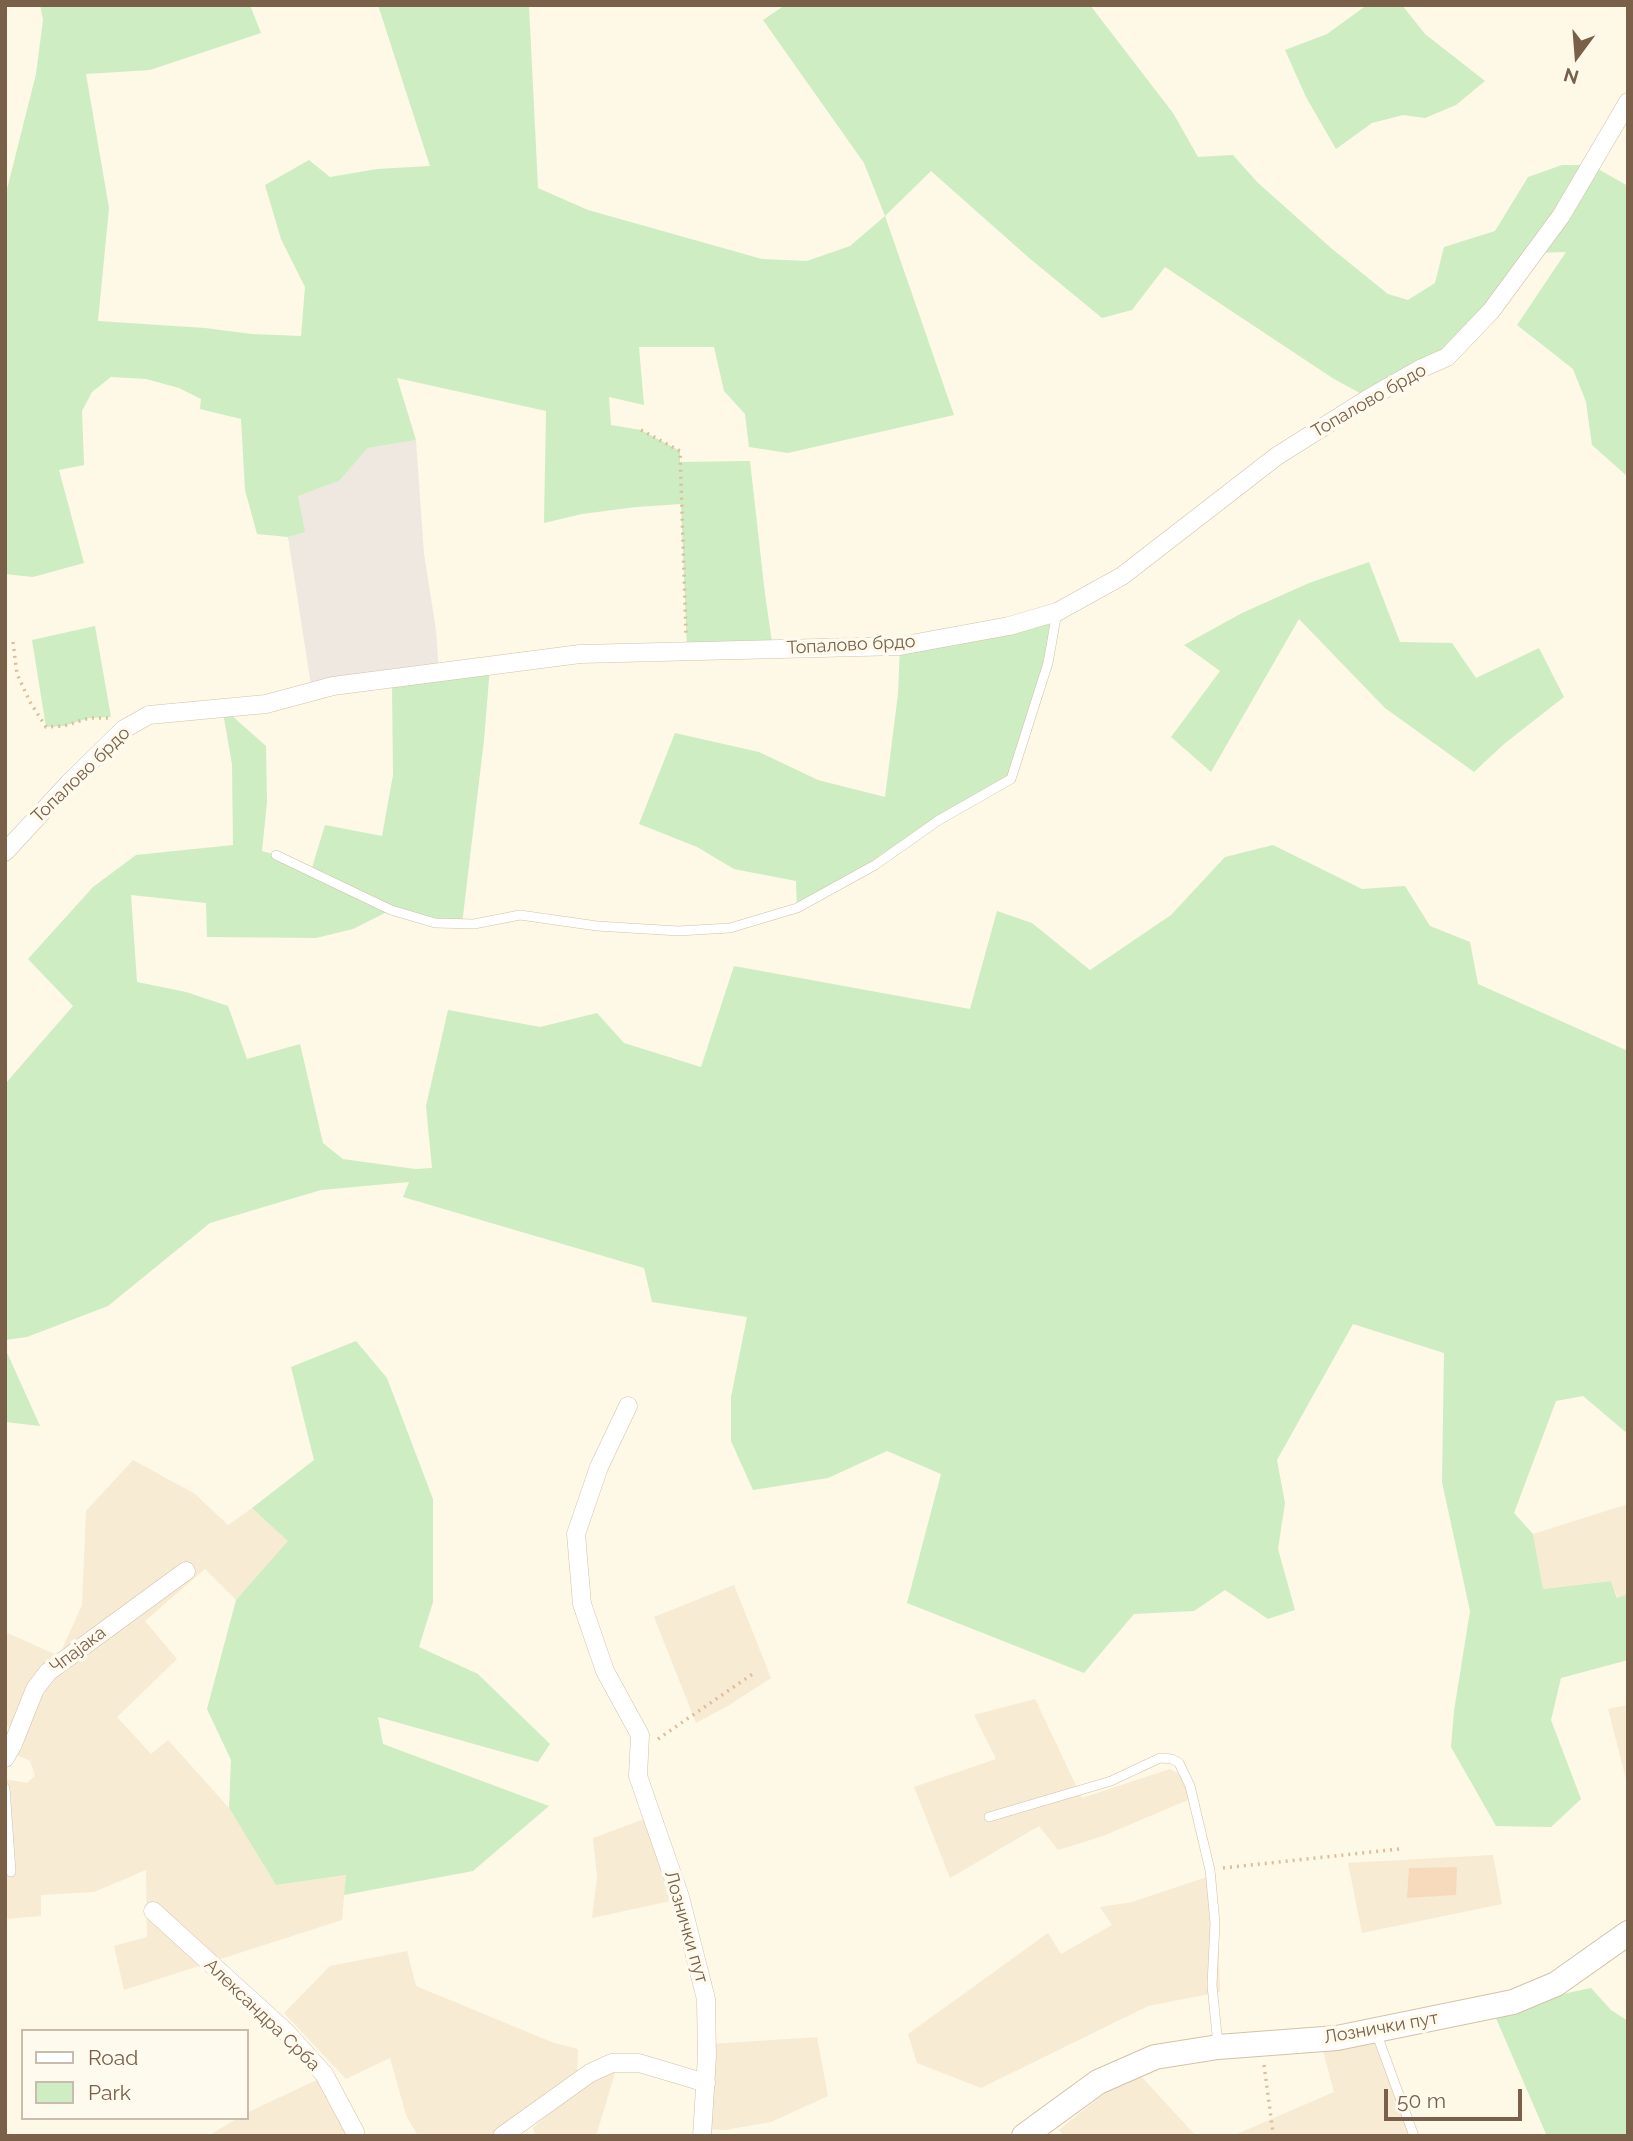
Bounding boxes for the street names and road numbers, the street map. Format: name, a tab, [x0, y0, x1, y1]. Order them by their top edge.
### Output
street label: Топалово брдо	[1308, 359, 1430, 443]
street label: Топалово брдо	[786, 631, 916, 659]
street label: Топалово брдо	[27, 722, 135, 828]
street label: Чпајака	[46, 1622, 110, 1678]
street label: Лознички пут	[660, 1868, 712, 1986]
street label: Александра Срба	[200, 1954, 324, 2076]
street label: Лознички пут	[1322, 2007, 1440, 2049]

